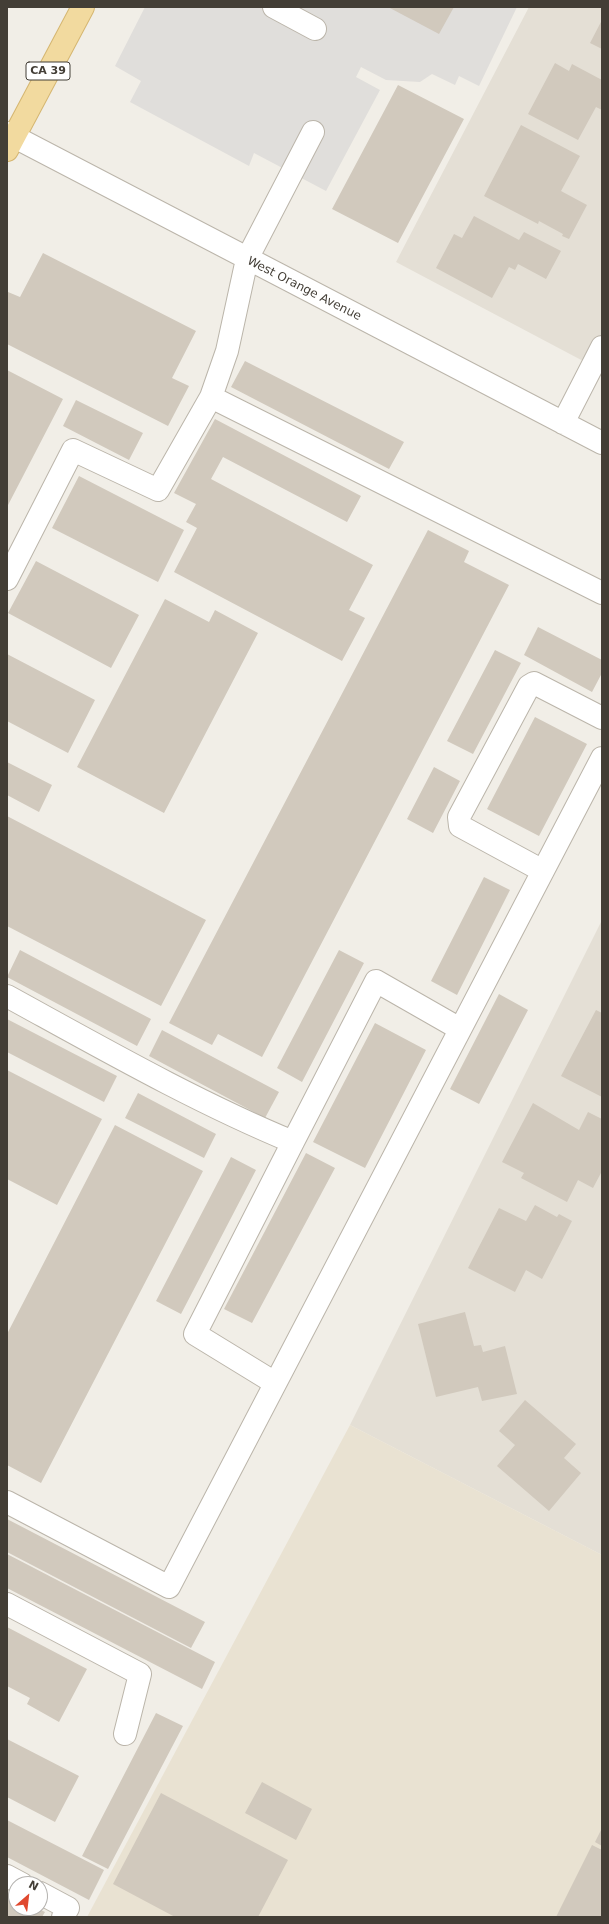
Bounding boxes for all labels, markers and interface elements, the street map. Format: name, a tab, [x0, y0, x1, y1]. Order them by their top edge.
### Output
road number: CA 39	[26, 62, 70, 80]
street label: West Orange Avenue	[245, 254, 363, 324]
north arrow	[8, 1876, 48, 1916]
text: N	[26, 1878, 41, 1894]

